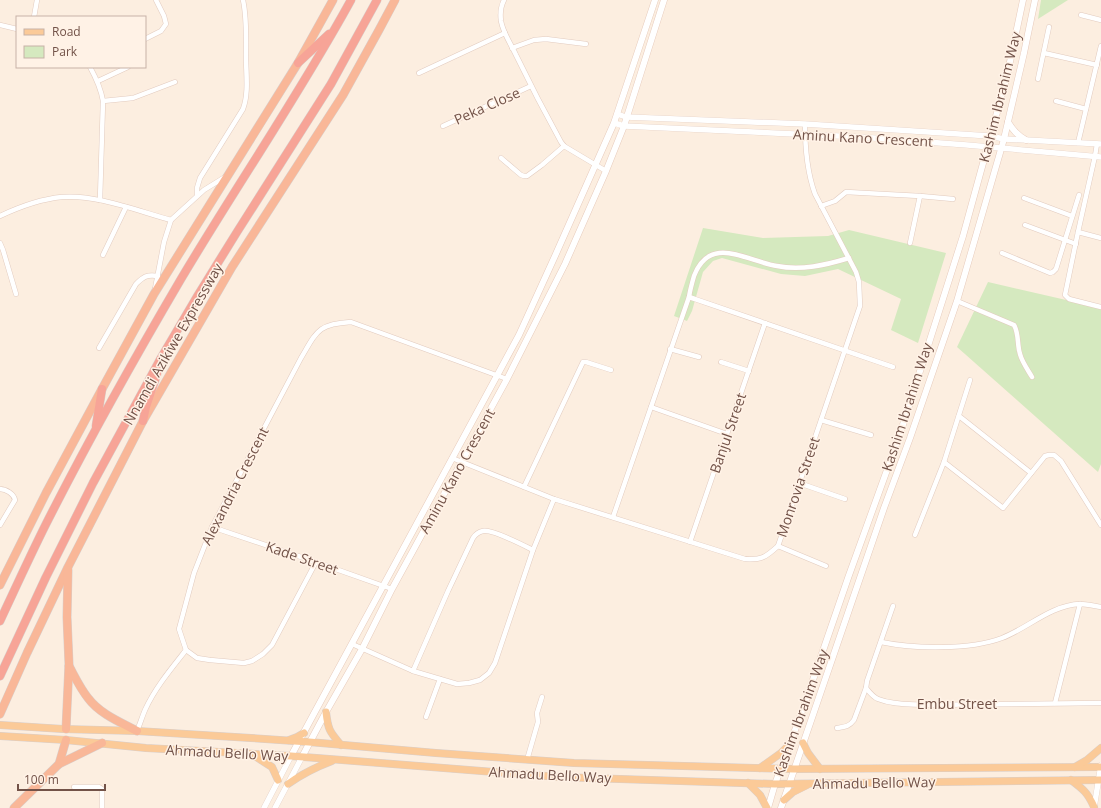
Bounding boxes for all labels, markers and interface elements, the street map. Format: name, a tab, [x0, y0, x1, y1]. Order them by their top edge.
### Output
legend	[16, 16, 146, 68]
text: Road	[52, 23, 81, 40]
street label: Kashim Ibrahim Way	[974, 29, 1025, 164]
text: Park	[52, 43, 78, 60]
street label: Peka Close	[451, 83, 523, 129]
street label: Aminu Kano Crescent	[792, 124, 934, 151]
street label: Nnamdi Azikiwe Expressway	[118, 258, 227, 428]
street label: Kashim Ibrahim Way	[877, 339, 937, 474]
street label: Banjul Street	[705, 390, 750, 476]
street label: Aminu Kano Crescent	[414, 405, 499, 537]
street label: Alexandria Crescent	[196, 423, 273, 548]
street label: Monrovia Street	[771, 434, 824, 539]
street label: Kade Street	[263, 536, 341, 579]
street label: Kashim Ibrahim Way	[769, 646, 833, 779]
street label: Embu Street	[917, 694, 997, 713]
street label: Ahmadu Bello Way	[165, 740, 290, 765]
street label: Ahmadu Bello Way	[488, 762, 613, 787]
scale bar	[18, 766, 105, 792]
text: 100 m	[24, 771, 59, 788]
street label: Ahmadu Bello Way	[812, 772, 936, 793]

